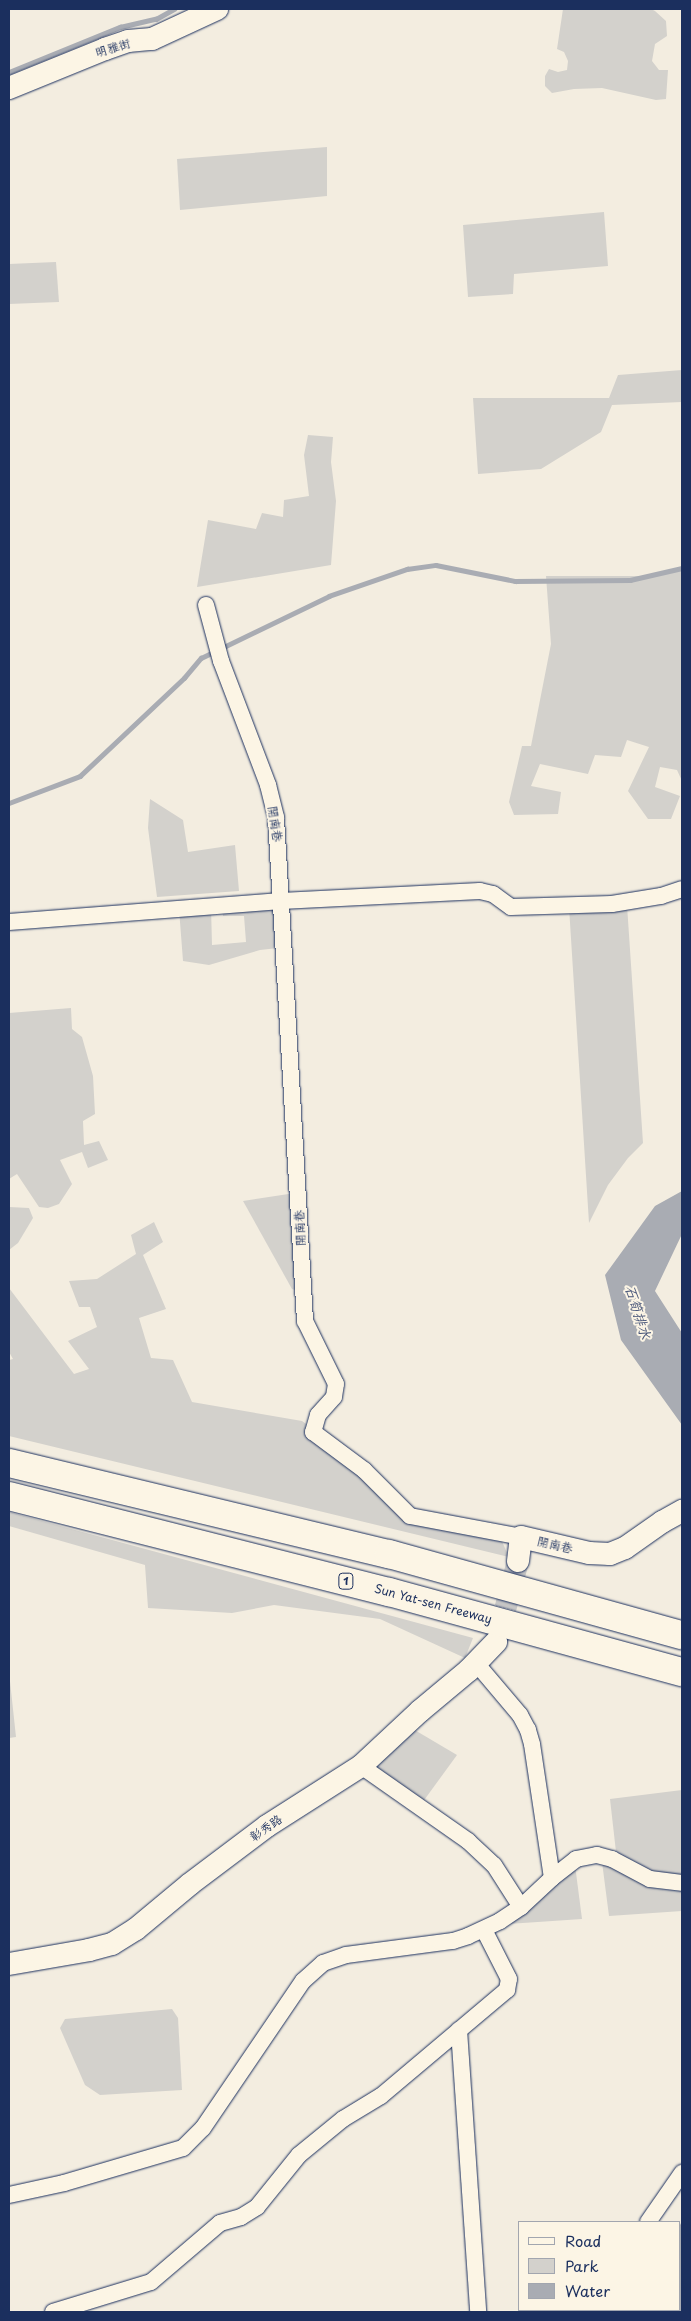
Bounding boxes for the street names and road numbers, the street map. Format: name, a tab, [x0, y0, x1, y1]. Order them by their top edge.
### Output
street label: 明雅街	[94, 36, 132, 60]
street label: 開南巷	[265, 805, 285, 843]
street label: 開南巷	[292, 1210, 308, 1246]
street label: 開南巷	[536, 1534, 574, 1556]
road number: 1	[337, 1572, 355, 1590]
street label: Sun Yat-sen Freeway	[373, 1581, 493, 1627]
street label: 彰秀路	[247, 1812, 285, 1844]

